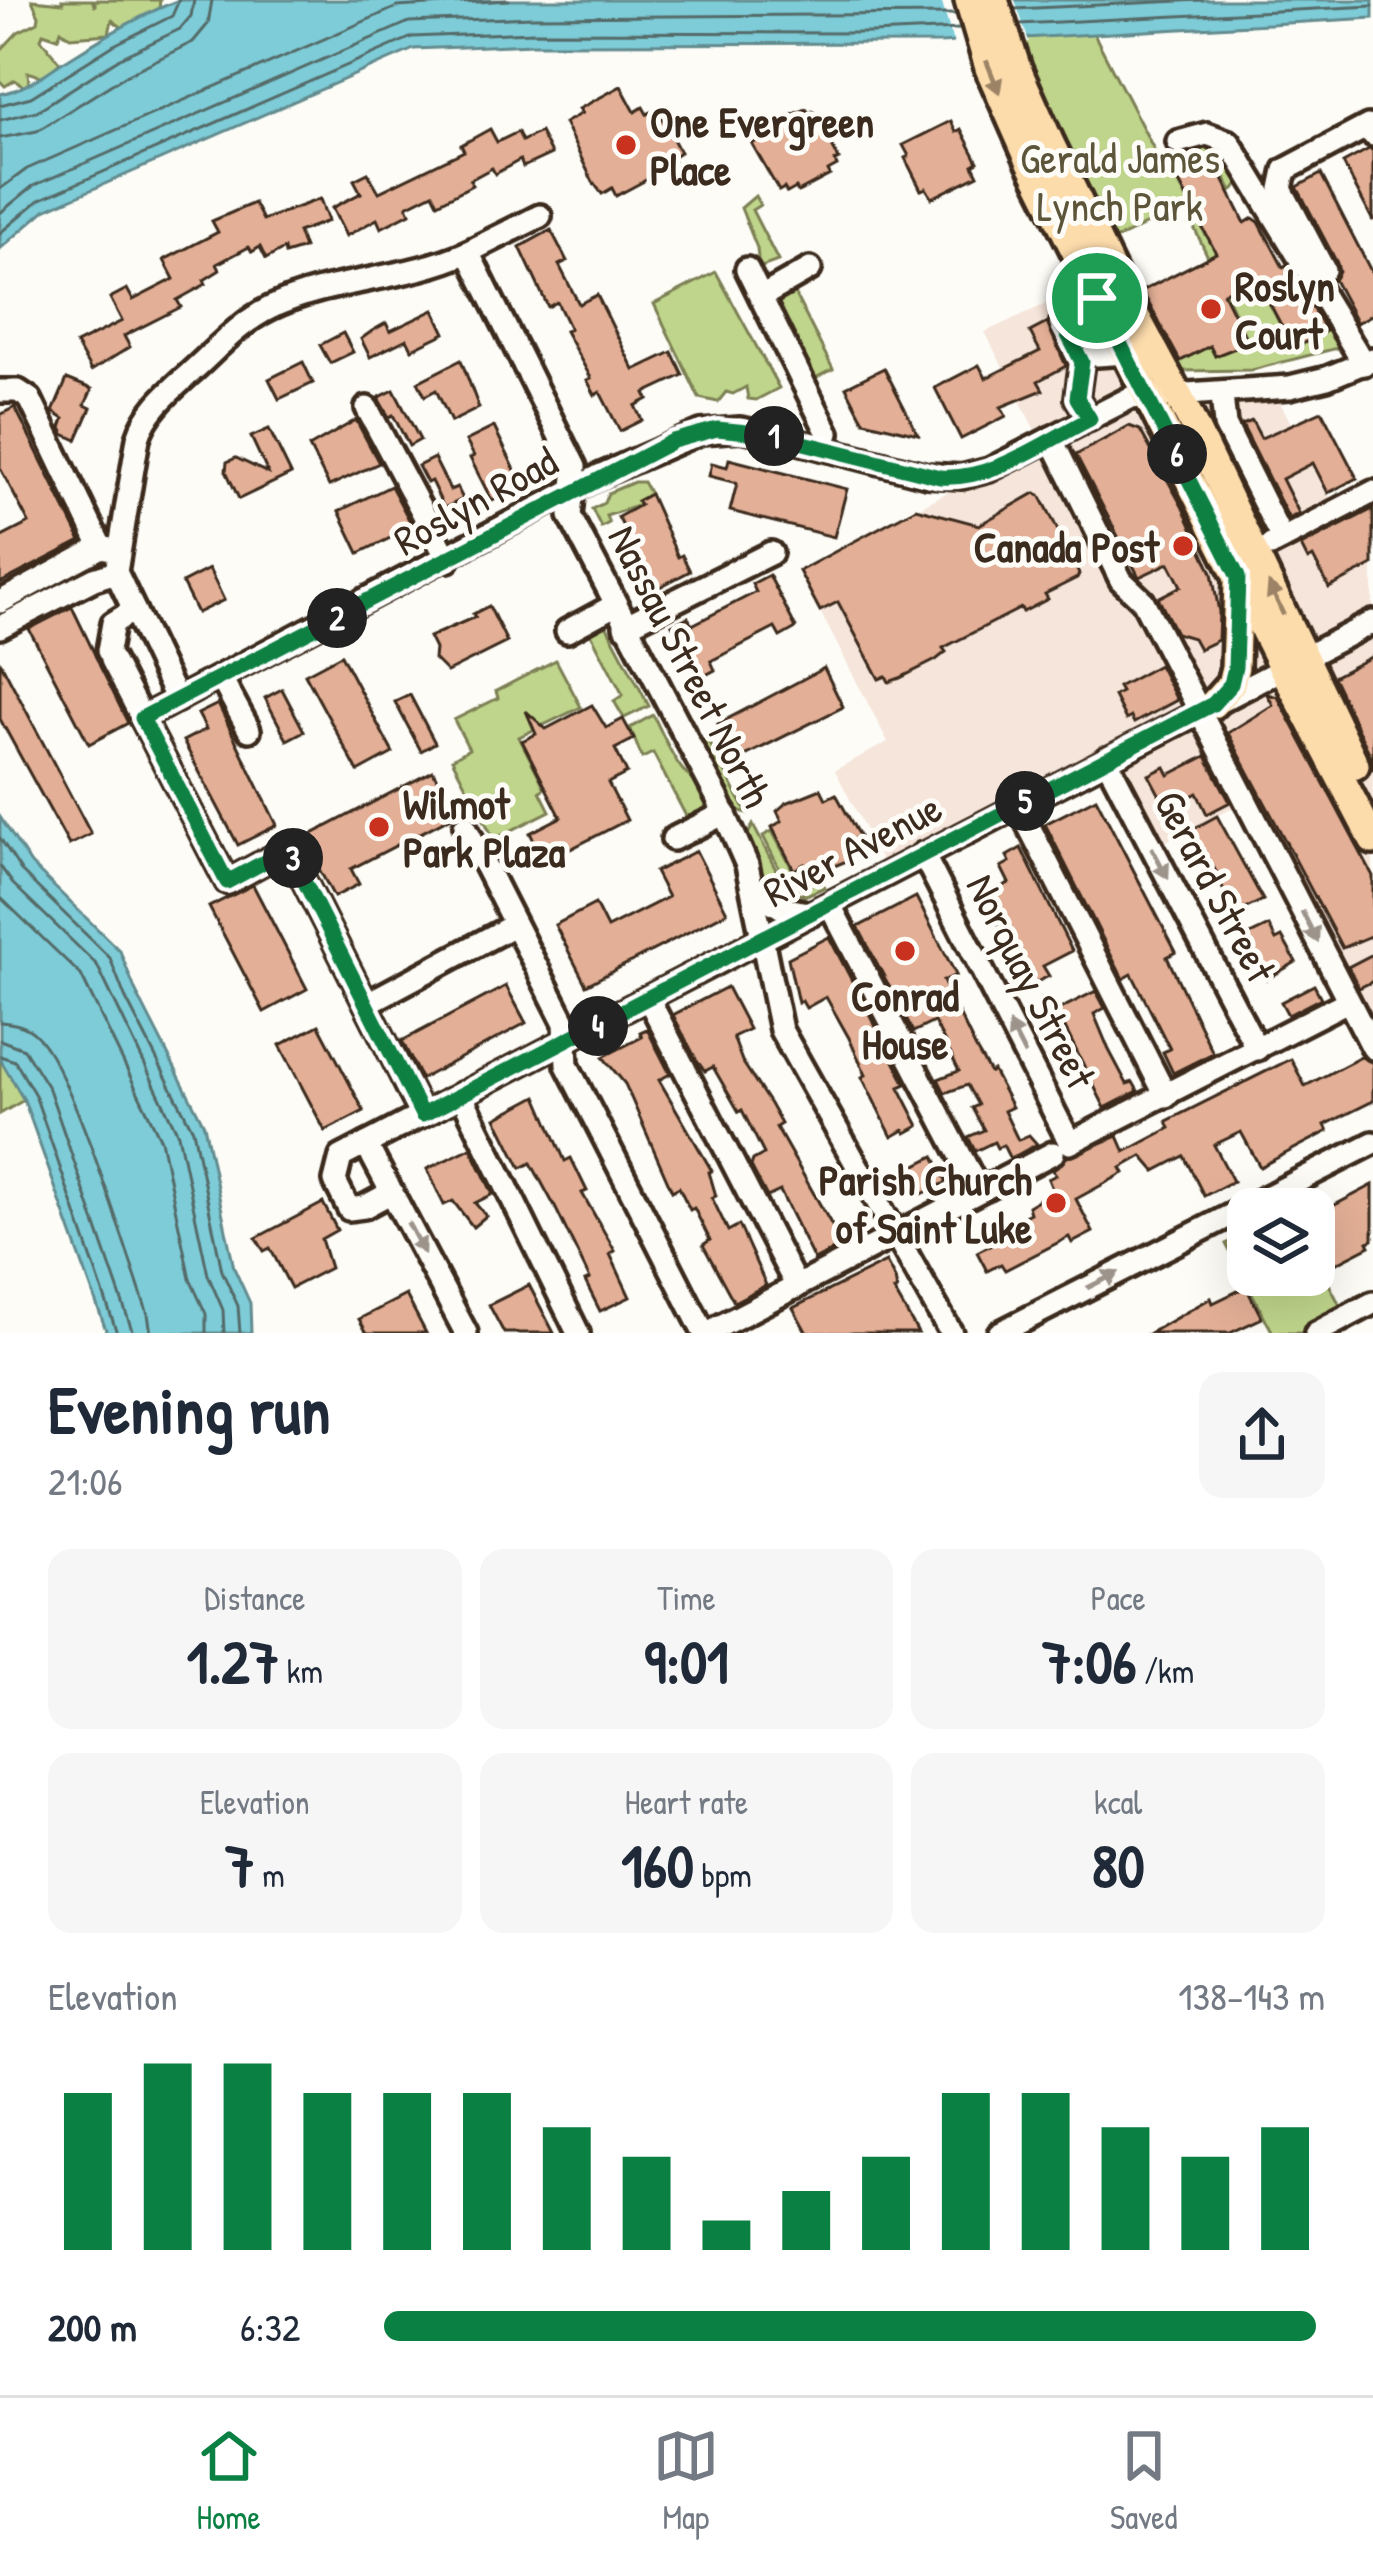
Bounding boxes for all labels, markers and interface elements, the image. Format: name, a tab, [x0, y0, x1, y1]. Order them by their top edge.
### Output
one-way arrow	[985, 60, 1004, 96]
place label: One Evergreen Place	[650, 93, 874, 198]
park label: Gerald James Lynch Park	[1020, 129, 1220, 234]
marker: One Evergreen Place	[613, 132, 639, 158]
pin	[1046, 247, 1148, 349]
place label: Roslyn Court	[1235, 257, 1335, 362]
icon: arrive	[1064, 265, 1130, 331]
marker: Roslyn Court	[1198, 296, 1224, 322]
pin: 1	[744, 406, 804, 466]
text: 1	[768, 414, 780, 458]
pin: 6	[1147, 424, 1207, 484]
street label: Roslyn Road	[383, 432, 567, 568]
text: 6	[1170, 432, 1184, 476]
street label: Nassau Street North	[595, 515, 787, 817]
place label: Canada Post	[974, 518, 1161, 575]
marker: Canada Post	[1170, 533, 1196, 559]
one-way arrow	[1266, 581, 1286, 616]
pin: 2	[307, 588, 367, 648]
text: 2	[329, 596, 345, 640]
pin: 5	[995, 771, 1055, 831]
place label: Wilmot Park Plaza	[403, 775, 566, 880]
street label: River Avenue	[753, 778, 951, 920]
text: 5	[1018, 779, 1032, 823]
street label: Gerard Street	[1142, 780, 1291, 992]
marker: Wilmot Park Plaza	[366, 814, 392, 840]
pin: 3	[263, 828, 323, 888]
text: 3	[286, 836, 300, 880]
one-way arrow	[1150, 846, 1170, 880]
street label: Norquay Street	[954, 864, 1111, 1098]
one-way arrow	[1299, 910, 1320, 945]
marker: Conrad House	[892, 938, 918, 964]
place label: Conrad House	[851, 967, 960, 1072]
pin: 4	[568, 996, 628, 1056]
text: 4	[592, 1004, 604, 1048]
one-way arrow	[1008, 1022, 1028, 1056]
place label: Parish Church of Saint Luke	[819, 1151, 1032, 1256]
map controls	[1227, 1188, 1335, 1296]
button: layers	[1227, 1188, 1335, 1296]
marker: Parish Church of Saint Luke	[1043, 1190, 1069, 1216]
one-way arrow	[405, 1221, 426, 1256]
one-way arrow	[1086, 1270, 1121, 1290]
text: Evening run	[48, 1364, 330, 1454]
button: share	[1199, 1372, 1325, 1498]
text: 21:06	[48, 1454, 123, 1507]
text: Distance	[204, 1576, 305, 1620]
text: Time	[657, 1576, 716, 1620]
text: Pace	[1091, 1576, 1146, 1620]
text: 1.27	[187, 1620, 279, 1702]
text: 9:01	[644, 1620, 729, 1702]
text: 7:06	[1042, 1620, 1137, 1702]
text: km	[279, 1649, 323, 1693]
text: /km	[1137, 1649, 1194, 1693]
text: Elevation	[200, 1780, 310, 1824]
text: Heart rate	[625, 1780, 748, 1824]
text: kcal	[1094, 1780, 1142, 1824]
text: 7	[225, 1824, 255, 1906]
text: 160	[621, 1824, 694, 1906]
text: 80	[1092, 1824, 1145, 1906]
text: m	[255, 1853, 285, 1897]
text: bpm	[694, 1853, 752, 1897]
text: Elevation	[48, 1969, 178, 2022]
text: 138–143 m	[1178, 1969, 1325, 2022]
text: 200 m	[48, 2300, 137, 2353]
text: 6:32	[240, 2300, 300, 2353]
tab: Home	[196, 2423, 262, 2539]
tab: Map	[653, 2423, 719, 2539]
tab: Saved	[1110, 2423, 1177, 2539]

